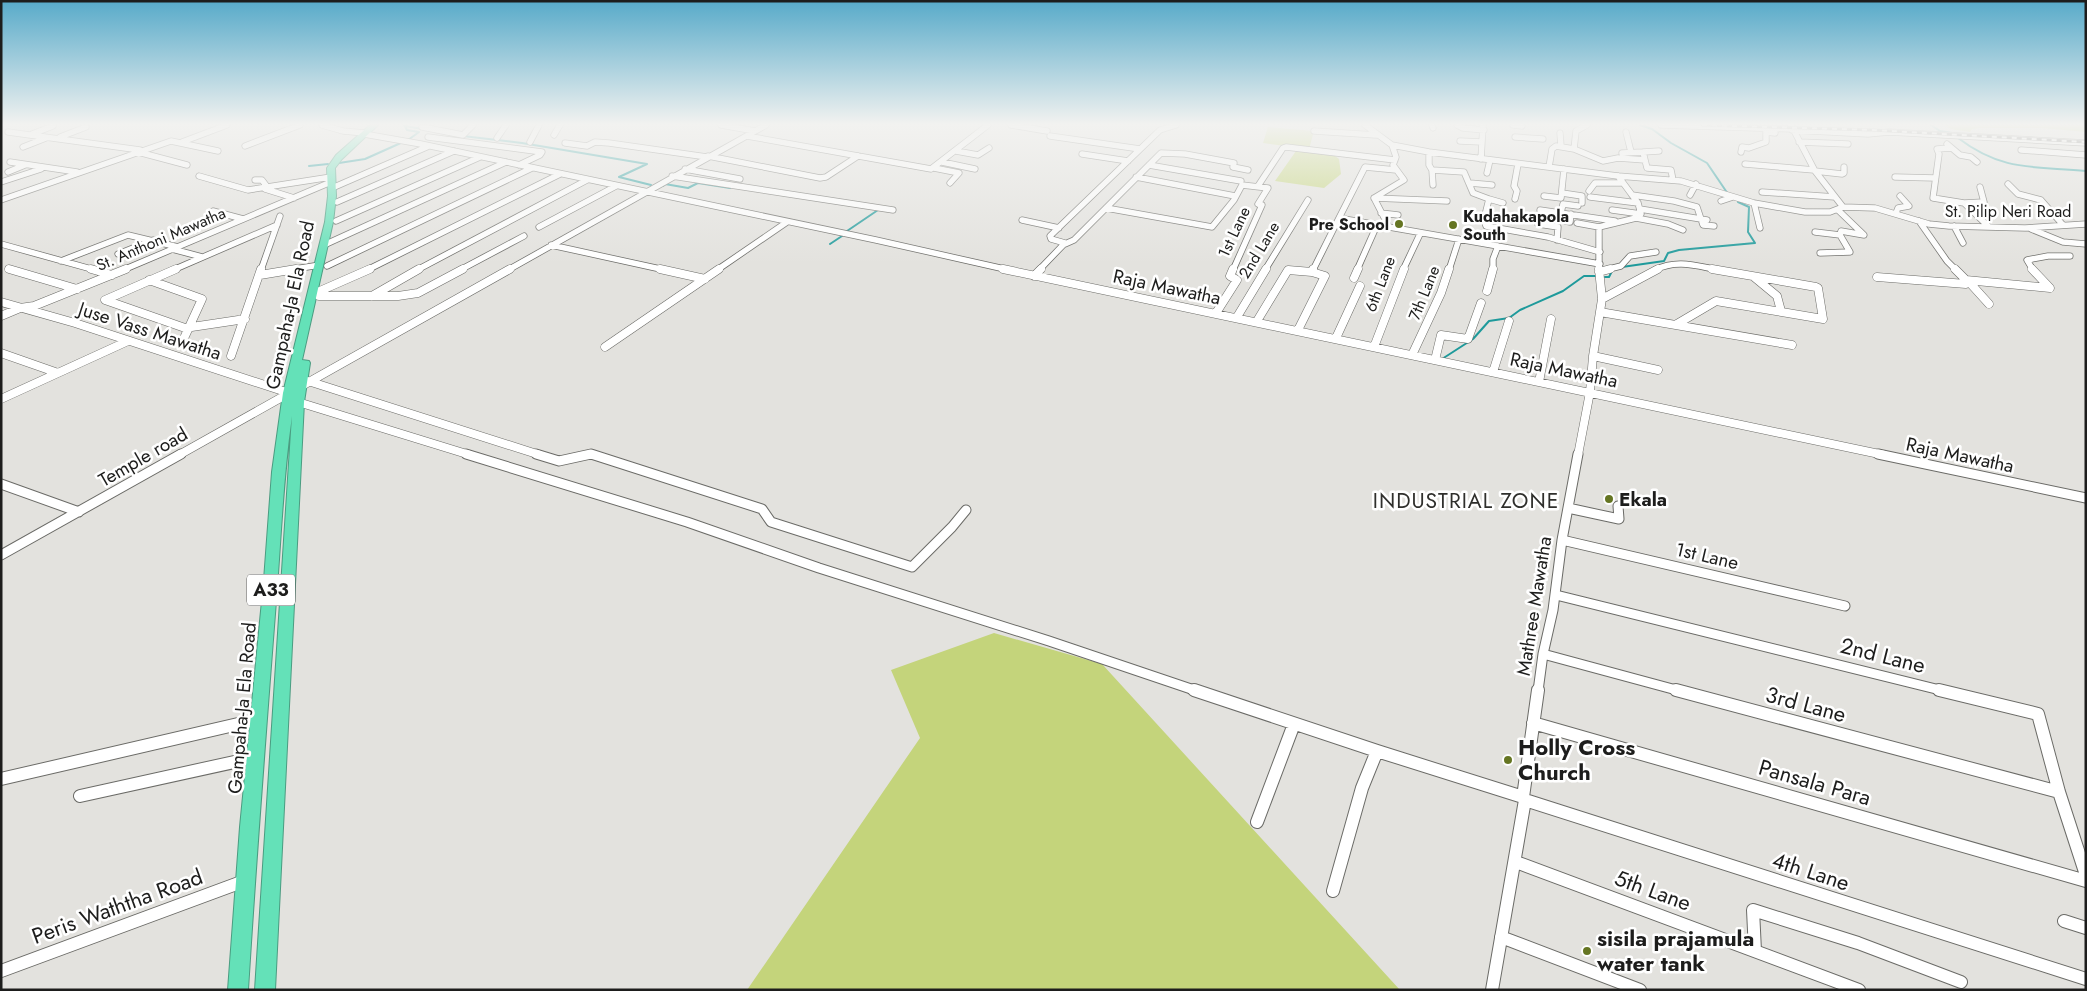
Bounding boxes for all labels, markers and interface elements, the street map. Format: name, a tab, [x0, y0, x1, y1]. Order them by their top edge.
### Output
street label: St. Pilip Neri Road	[1945, 200, 2071, 223]
street label: St. Anthoni Mawatha	[93, 201, 229, 277]
street label: 1st Lane	[1212, 203, 1256, 261]
place label: Kudahakapola South	[1463, 205, 1569, 246]
place label: Pre School	[1309, 213, 1389, 236]
street label: 2nd Lane	[1233, 217, 1285, 283]
street label: Gampaha-Ja Ela Road	[259, 218, 321, 392]
marker: Pre School	[1393, 218, 1405, 230]
marker: Kudahakapola South	[1447, 219, 1459, 231]
street label: 6th Lane	[1359, 253, 1401, 315]
street label: Raja Mawatha	[1111, 262, 1223, 312]
street label: 7th Lane	[1403, 262, 1445, 324]
street label: Juse Vass Mawatha	[72, 294, 225, 367]
street label: Raja Mawatha	[1508, 345, 1620, 395]
street label: Temple road	[93, 421, 193, 493]
street label: Raja Mawatha	[1904, 430, 2016, 480]
district label: INDUSTRIAL ZONE	[1373, 486, 1559, 516]
place label: Ekala	[1619, 486, 1667, 513]
marker: Ekala	[1603, 493, 1615, 505]
street label: Mathree Mawatha	[1510, 534, 1558, 678]
street label: 1st Lane	[1673, 536, 1741, 576]
road number: A33	[247, 574, 295, 606]
street label: Gampaha-Ja Ela Road	[221, 621, 263, 795]
street label: 2nd Lane	[1837, 629, 1929, 681]
street label: 3rd Lane	[1762, 678, 1850, 730]
place label: Holly Cross Church	[1518, 731, 1635, 788]
street label: Pansala Para	[1755, 751, 1875, 813]
marker: Holly Cross Church	[1502, 754, 1514, 766]
street label: 4th Lane	[1768, 843, 1854, 899]
street label: Peris Waththa Road	[27, 860, 207, 952]
street label: 5th Lane	[1610, 861, 1696, 919]
place label: sisila prajamula water tank	[1596, 922, 1754, 979]
marker: sisila prajamula water tank	[1581, 945, 1593, 957]

